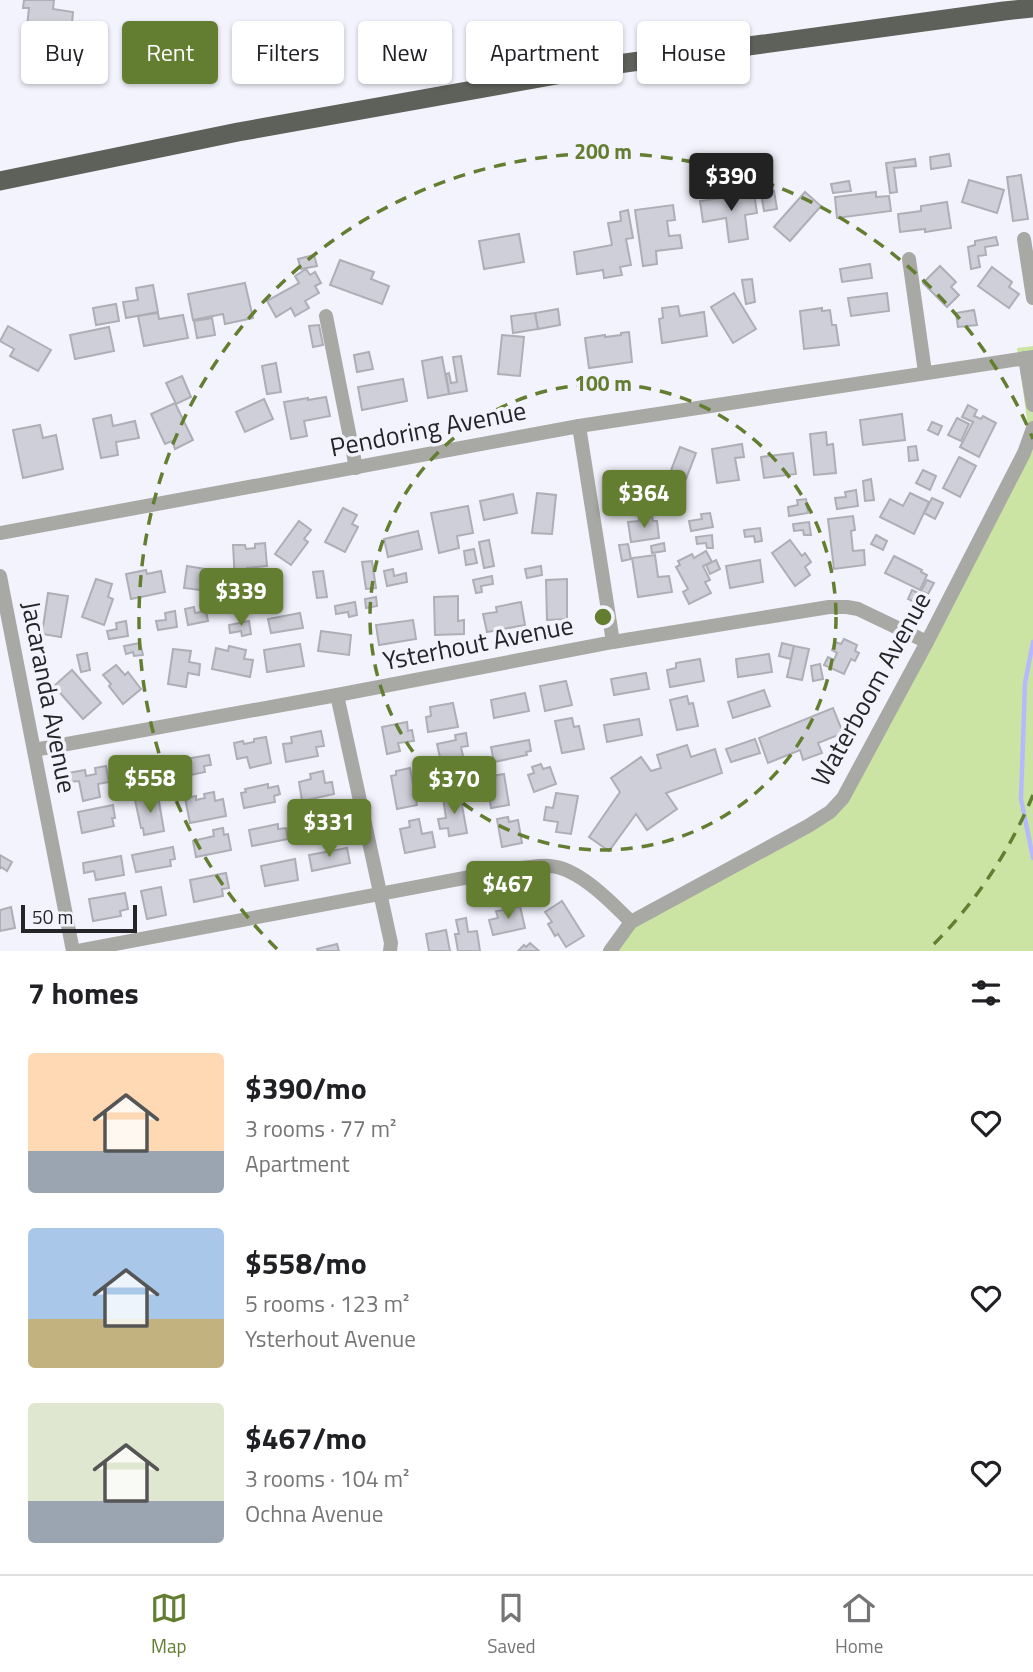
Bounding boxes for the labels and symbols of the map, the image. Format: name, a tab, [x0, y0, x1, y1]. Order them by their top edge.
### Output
text: 200 m	[574, 135, 632, 167]
pin: $390	[690, 154, 772, 213]
text: 100 m	[574, 367, 632, 399]
street label: Pendoring Avenue	[327, 390, 529, 467]
pin: $364	[603, 470, 685, 530]
pin: $339	[200, 568, 282, 628]
street label: Waterboom Avenue	[801, 584, 940, 793]
street label: Jacaranda Avenue	[12, 598, 87, 796]
street label: Ysterhout Avenue	[379, 605, 576, 680]
centre of rings	[591, 605, 615, 629]
pin: $558	[109, 756, 191, 815]
pin: $370	[413, 756, 495, 816]
pin: $331	[288, 800, 370, 859]
pin: $467	[467, 862, 549, 921]
scale bar	[21, 902, 136, 934]

